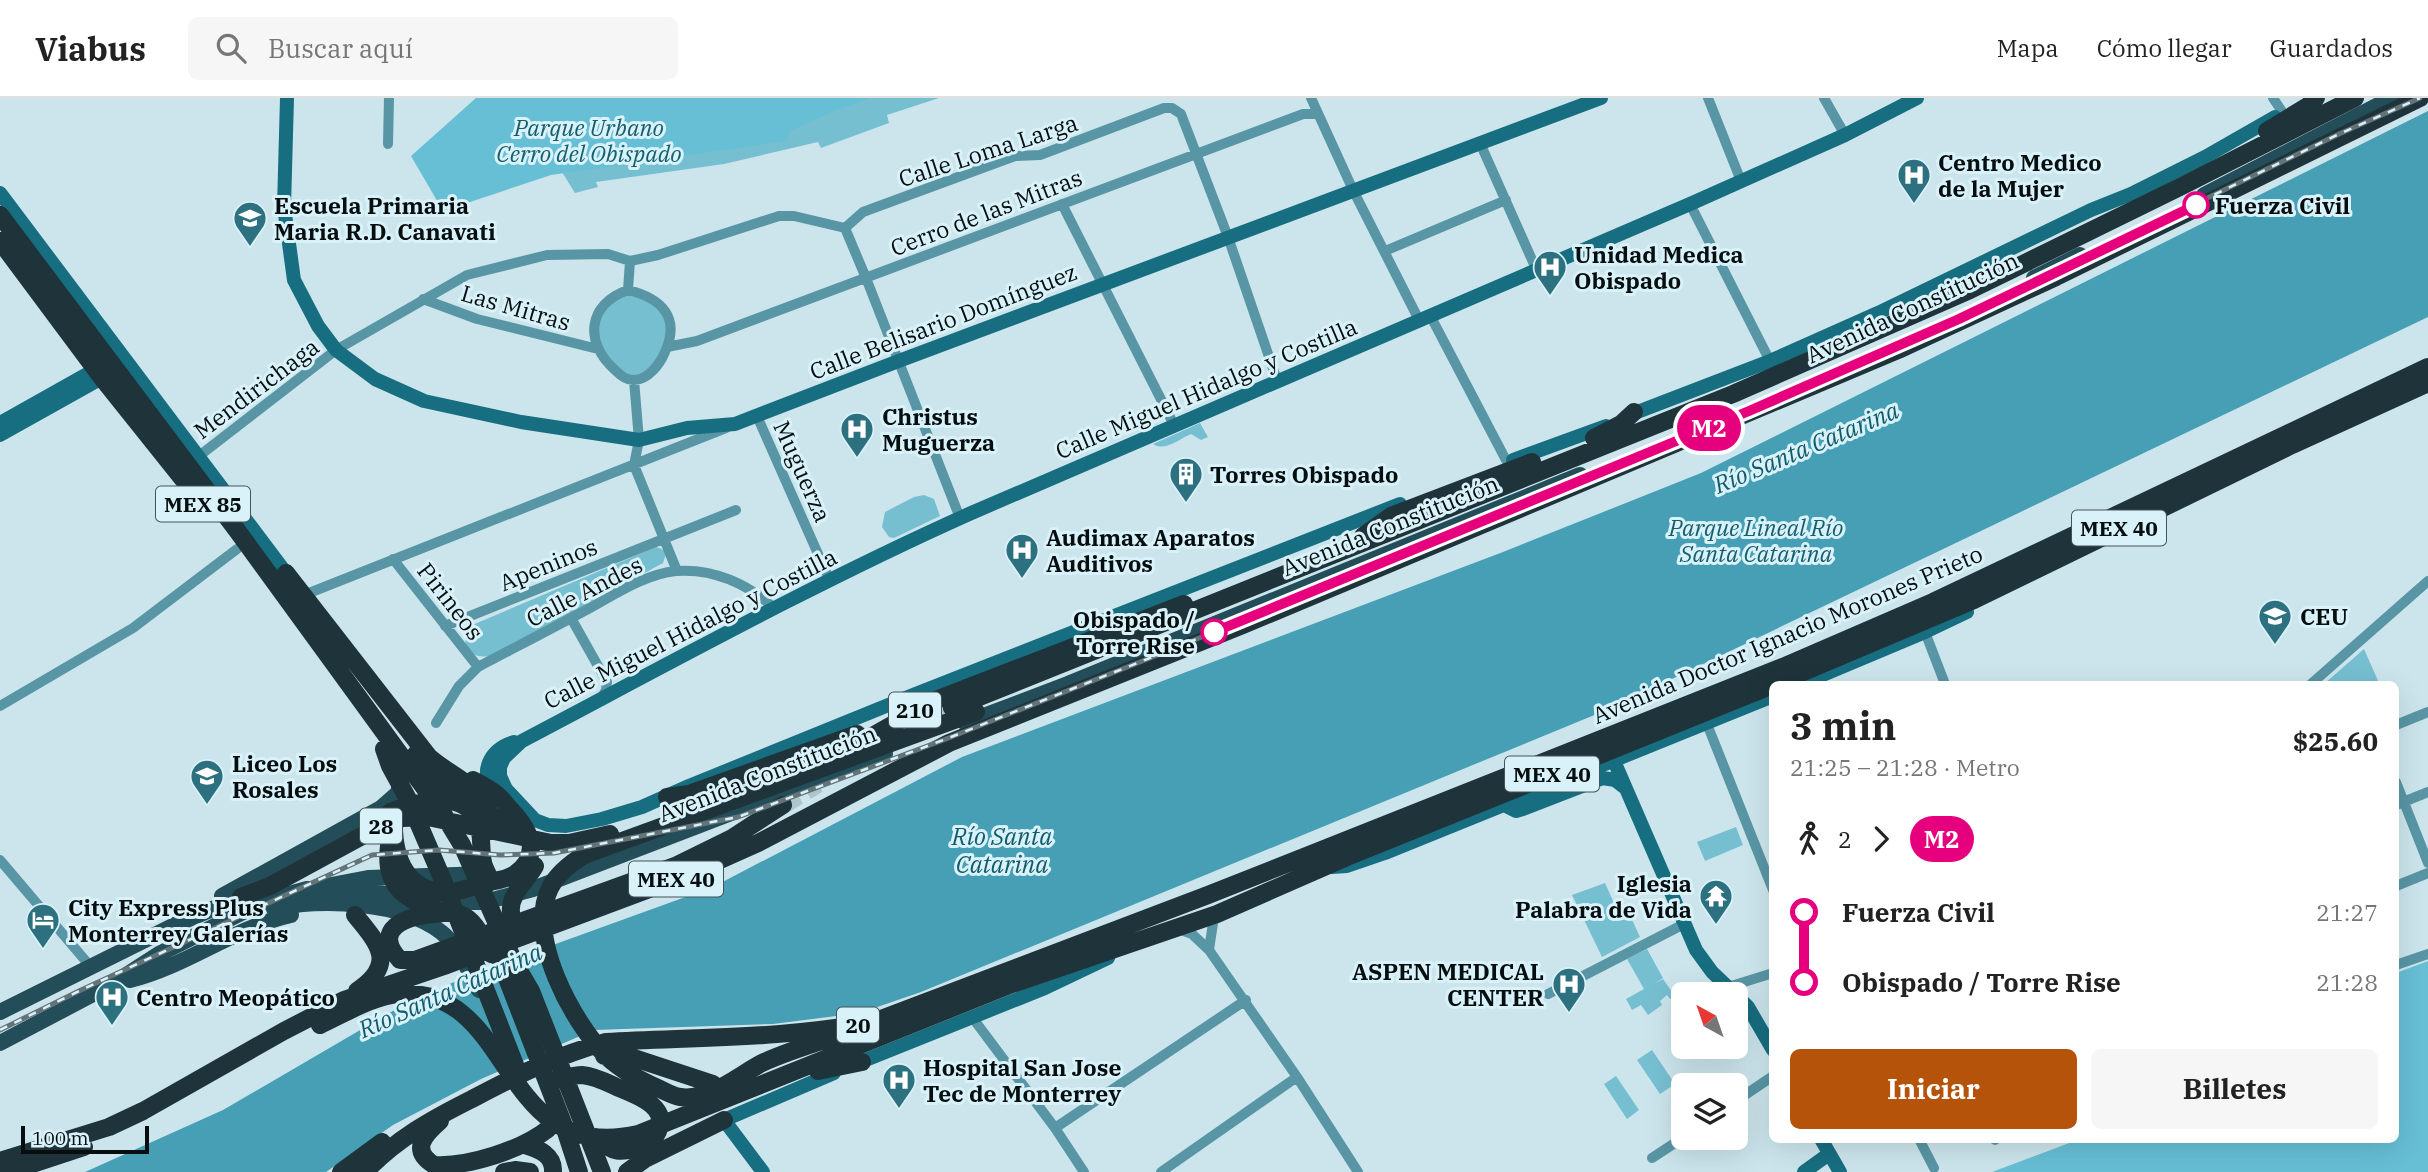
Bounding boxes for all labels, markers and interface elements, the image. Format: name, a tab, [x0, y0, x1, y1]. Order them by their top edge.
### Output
search box	[188, 17, 678, 80]
text: Viabus	[35, 27, 146, 70]
icon: search	[212, 29, 250, 67]
text: Buscar aquí	[268, 31, 413, 65]
text: Mapa	[1997, 32, 2059, 64]
text: Cómo llegar	[2097, 32, 2232, 64]
text: Guardados	[2270, 32, 2393, 64]
street label: Calle Loma Larga	[895, 107, 1081, 193]
park label: Parque Urbano Cerro del Obispado	[496, 112, 682, 168]
place label: Centro Medico de la Mujer	[1938, 147, 2102, 203]
hospital icon: Centro Medico de la Mujer	[1895, 156, 1933, 205]
street label: Cerro de las Mitras	[886, 162, 1086, 262]
place label: Escuela Primaria Maria R.D. Canavati	[274, 190, 496, 246]
place label: Fuerza Civil	[2215, 190, 2350, 220]
marker: Fuerza Civil	[2183, 192, 2209, 218]
school or university icon: Escuela Primaria Maria R.D. Canavati	[231, 199, 269, 248]
place label: Unidad Medica Obispado	[1574, 239, 1744, 295]
street label: Avenida Constitución	[1801, 245, 2023, 369]
hospital icon: Unidad Medica Obispado	[1531, 248, 1569, 297]
street label: Calle Belisario Domínguez	[805, 256, 1081, 386]
street label: Las Mitras	[458, 277, 574, 337]
street label: Calle Miguel Hidalgo y Costilla	[1051, 311, 1361, 465]
street label: Mendirichaga	[187, 331, 325, 445]
water label: Río Santa Catarina	[1708, 394, 1903, 501]
place label: Christus Muguerza	[882, 401, 995, 457]
line badge: M2	[1678, 405, 1740, 451]
hospital icon: Christus Muguerza	[838, 410, 876, 459]
text: M2	[1691, 412, 1727, 444]
street label: Muguerza	[767, 416, 839, 526]
building icon: Torres Obispado	[1167, 455, 1205, 504]
place label: Torres Obispado	[1210, 459, 1399, 489]
street label: Avenida Constitución	[1277, 468, 1503, 582]
road number: MEX 85	[156, 486, 250, 522]
road number: MEX 40	[2072, 510, 2166, 546]
park label: Parque Lineal Río Santa Catarina	[1668, 512, 1843, 568]
place label: Audimax Aparatos Auditivos	[1046, 522, 1255, 578]
street label: Apeninos	[495, 531, 601, 597]
hospital icon: Audimax Aparatos Auditivos	[1003, 531, 1041, 580]
street label: Avenida Doctor Ignacio Morones Prieto	[1587, 538, 1987, 730]
street label: Calle Miguel Hidalgo y Costilla	[538, 541, 842, 715]
street label: Calle Andes	[521, 549, 647, 633]
street label: Pirineos	[411, 556, 491, 646]
school or university icon: CEU	[2256, 597, 2294, 646]
place label: CEU	[2300, 601, 2348, 631]
place label: Obispado / Torre Rise	[1073, 604, 1195, 660]
marker: Obispado / Torre Rise	[1201, 619, 1227, 645]
road number: 210	[889, 692, 941, 728]
text: 3 min	[1790, 701, 1896, 750]
street label: Avenida Constitución	[654, 718, 880, 828]
text: $25.60	[2293, 724, 2378, 758]
place label: Liceo Los Rosales	[232, 748, 337, 804]
text: 21:25 – 21:28 · Metro	[1790, 752, 2020, 782]
road number: MEX 40	[1505, 756, 1599, 792]
school or university icon: Liceo Los Rosales	[188, 757, 226, 806]
road number: 28	[360, 808, 402, 844]
water label: Río Santa Catarina	[951, 820, 1052, 880]
icon: walk	[1790, 820, 1828, 858]
icon: forward	[1862, 820, 1900, 858]
text: M2	[1924, 823, 1960, 855]
text: 2	[1838, 824, 1852, 854]
road number: MEX 40	[629, 862, 723, 896]
place label: Iglesia Palabra de Vida	[1515, 868, 1692, 924]
temple icon: Iglesia Palabra de Vida	[1697, 877, 1735, 926]
place label: City Express Plus Monterrey Galerías	[68, 892, 288, 948]
text: Fuerza Civil	[1842, 895, 1995, 929]
text: 21:27	[2316, 897, 2378, 927]
hotel icon: City Express Plus Monterrey Galerías	[24, 901, 62, 950]
water label: Río Santa Catarina	[352, 935, 547, 1045]
place label: ASPEN MEDICAL CENTER	[1352, 956, 1544, 1012]
hospital icon: ASPEN MEDICAL CENTER	[1550, 965, 1588, 1014]
text: Obispado / Torre Rise	[1842, 965, 2121, 999]
text: 21:28	[2316, 967, 2378, 997]
hospital icon: Centro Meopático	[93, 978, 131, 1027]
place label: Centro Meopático	[136, 982, 335, 1012]
north arrow	[1671, 982, 1748, 1059]
map controls	[1671, 982, 1748, 1150]
road number: 20	[837, 1007, 879, 1042]
button: Iniciar	[1790, 1049, 2077, 1129]
button: Billetes	[2091, 1049, 2378, 1129]
place label: Hospital San Jose Tec de Monterrey	[923, 1052, 1121, 1108]
hospital icon: Hospital San Jose Tec de Monterrey	[880, 1061, 918, 1110]
button: layers	[1671, 1073, 1748, 1150]
scale bar	[21, 1123, 149, 1155]
text: 100 m	[32, 1126, 89, 1150]

